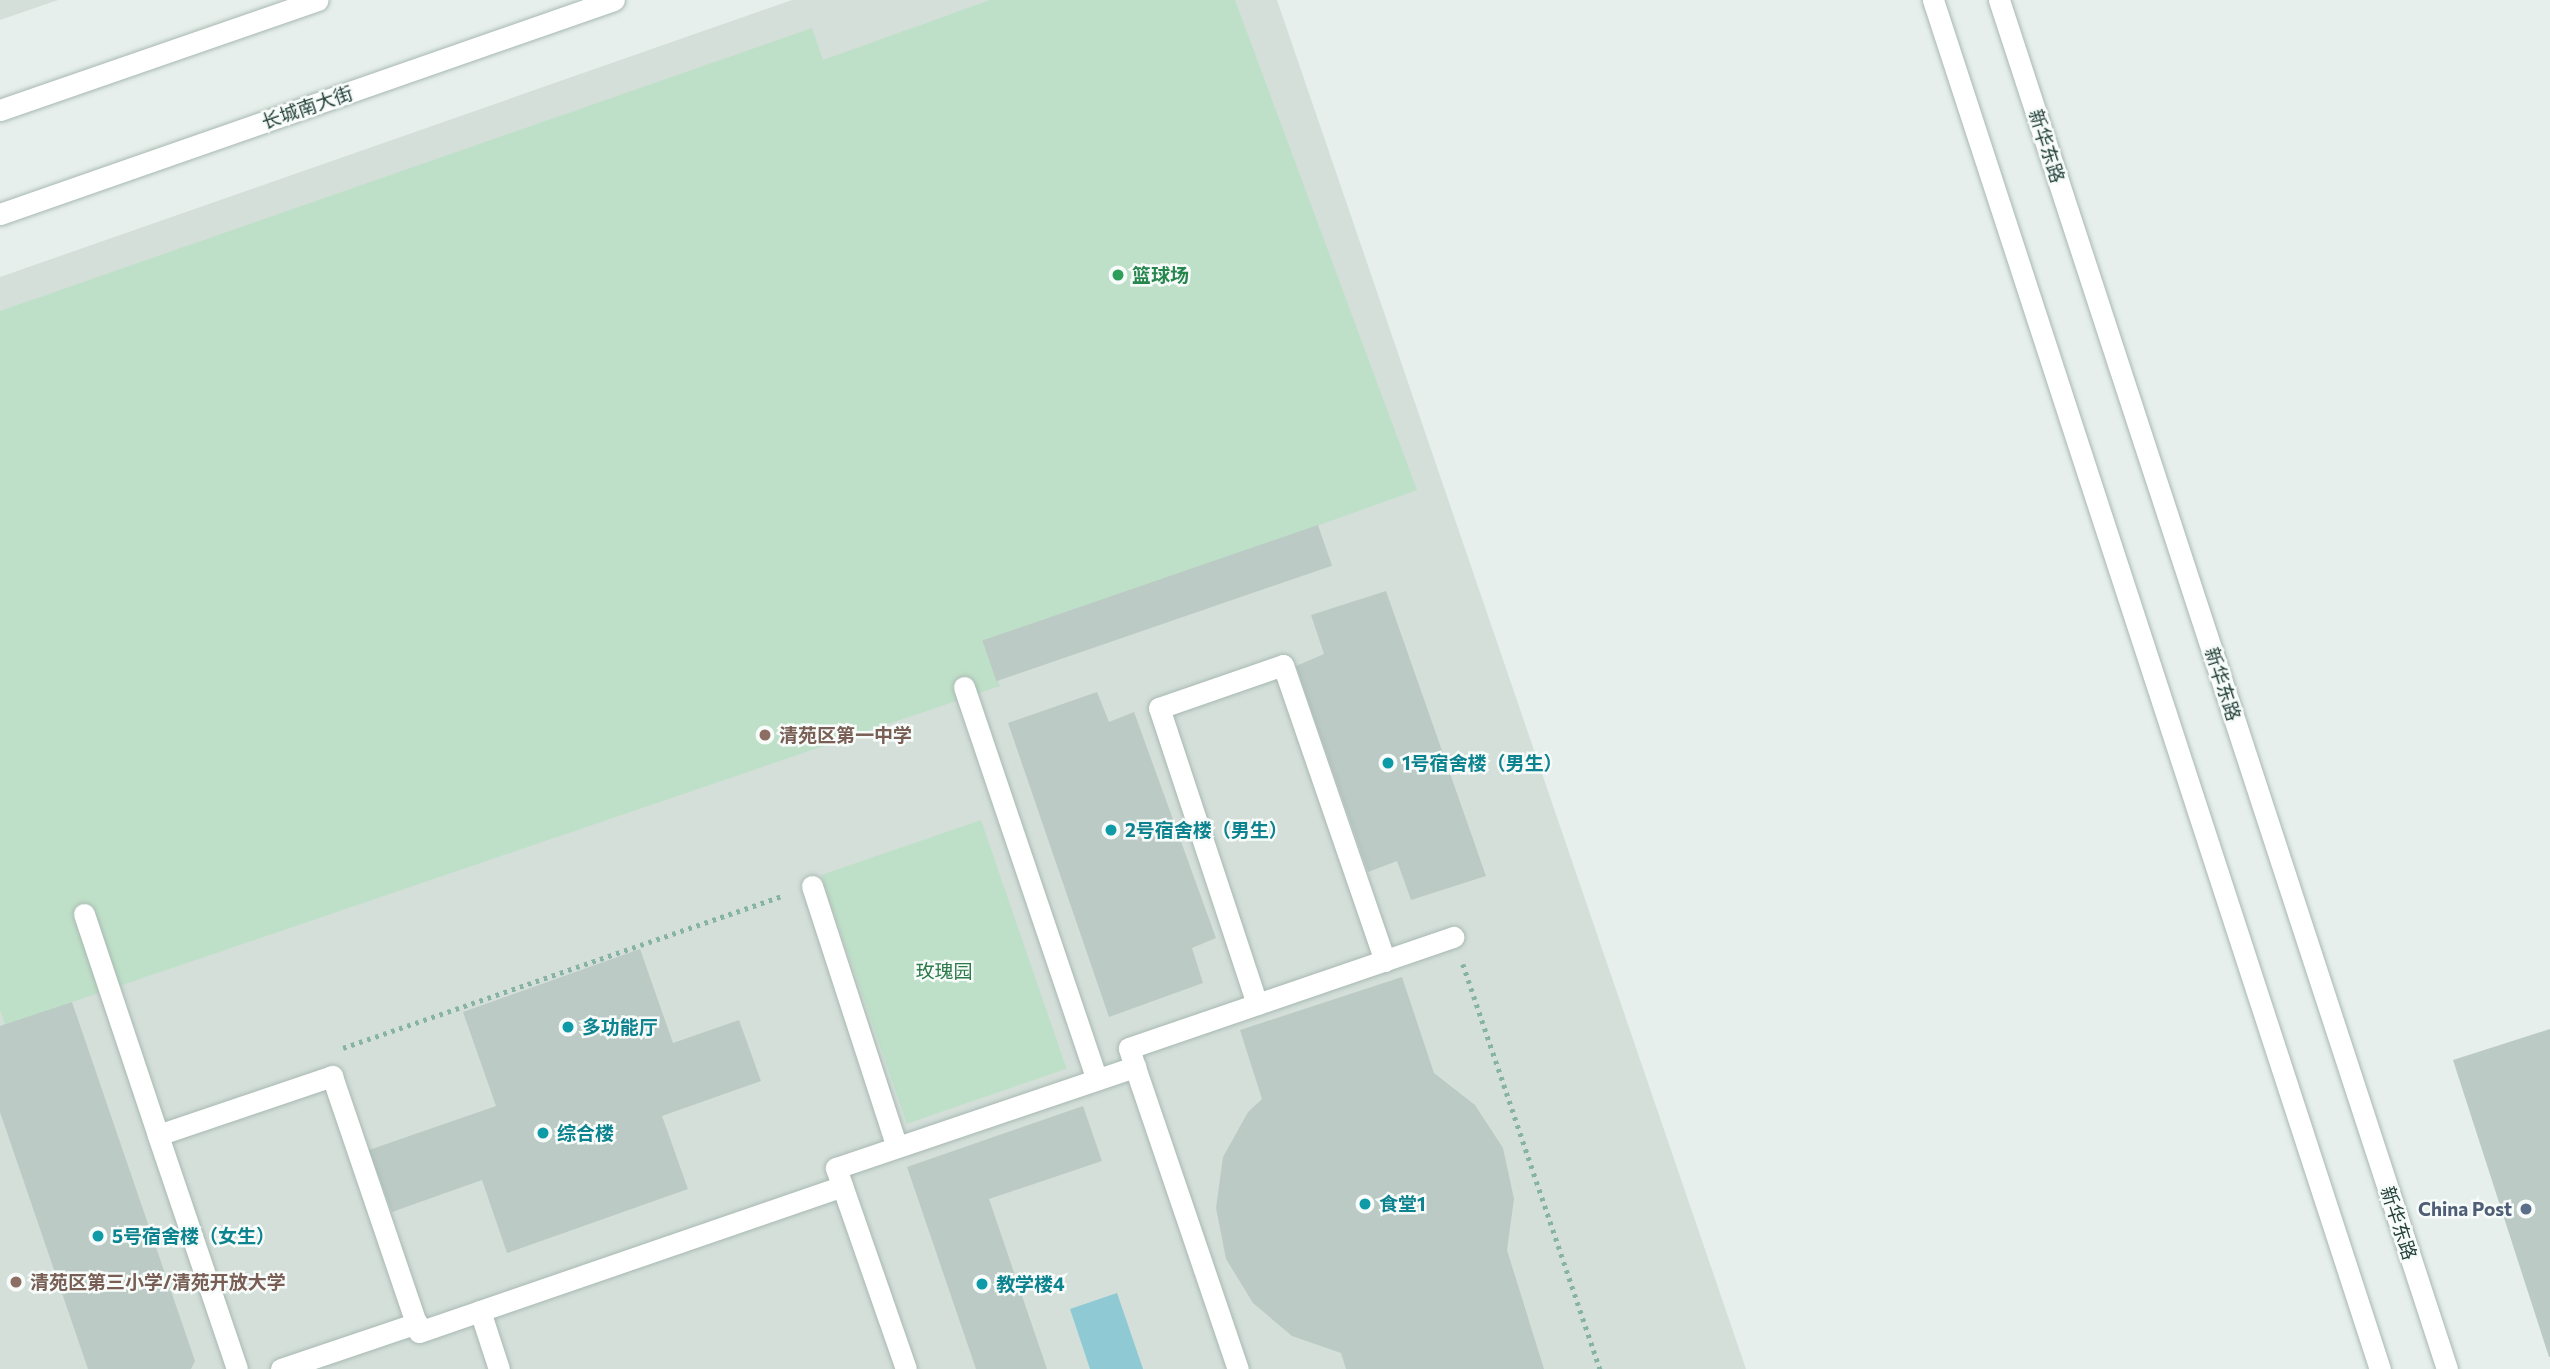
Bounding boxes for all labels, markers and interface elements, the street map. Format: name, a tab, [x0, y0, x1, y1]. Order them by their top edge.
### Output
street label: 长城南大街	[258, 81, 356, 133]
street label: 新华东路	[2024, 106, 2070, 186]
place label: 篮球场	[1132, 264, 1189, 286]
marker: 篮球场	[1110, 267, 1126, 283]
street label: 新华东路	[2200, 644, 2246, 724]
place label: 清苑区第一中学	[779, 724, 912, 746]
marker: 清苑区第一中学	[757, 727, 773, 743]
place label: 1号宿舍楼（男生）	[1402, 752, 1563, 774]
marker: 1号宿舍楼（男生）	[1380, 755, 1396, 771]
place label: 2号宿舍楼（男生）	[1125, 819, 1288, 841]
marker: 2号宿舍楼（男生）	[1103, 822, 1119, 838]
park label: 玫瑰园	[916, 960, 972, 982]
place label: 多功能厅	[582, 1016, 658, 1038]
marker: 多功能厅	[560, 1019, 576, 1035]
place label: 综合楼	[557, 1122, 614, 1144]
marker: 综合楼	[535, 1125, 551, 1141]
street label: 新华东路	[2376, 1183, 2422, 1263]
place label: 食堂1	[1379, 1193, 1426, 1215]
marker: 食堂1	[1357, 1196, 1373, 1212]
place label: China Post	[2418, 1198, 2512, 1220]
marker: China Post	[2518, 1201, 2534, 1217]
place label: 5号宿舍楼（女生）	[112, 1225, 275, 1247]
marker: 5号宿舍楼（女生）	[90, 1228, 106, 1244]
place label: 清苑区第三小学/清苑开放大学	[30, 1271, 286, 1293]
place label: 教学楼4	[996, 1273, 1065, 1295]
marker: 清苑区第三小学/清苑开放大学	[8, 1274, 24, 1290]
marker: 教学楼4	[974, 1276, 990, 1292]

